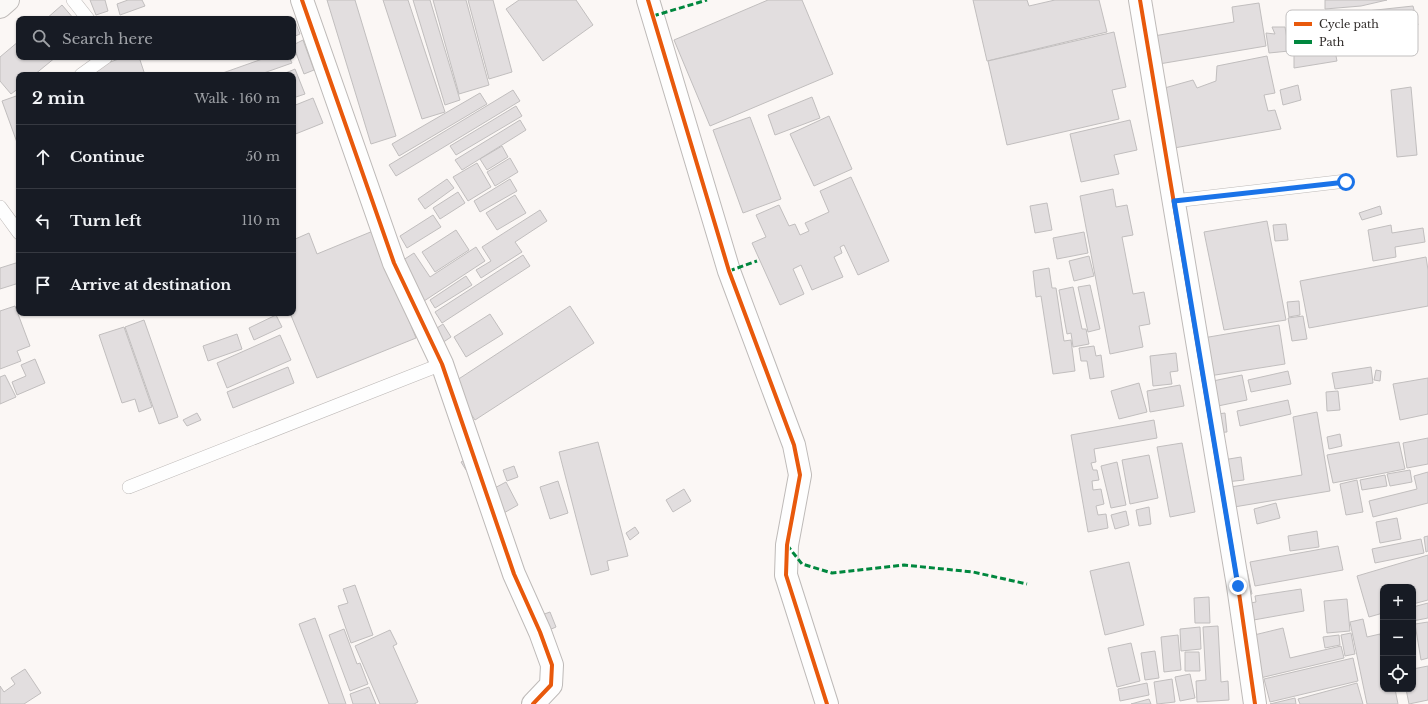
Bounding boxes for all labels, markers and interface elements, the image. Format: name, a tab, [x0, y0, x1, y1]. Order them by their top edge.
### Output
legend	[1286, 10, 1418, 56]
search box	[16, 16, 296, 60]
text: Cycle path	[1319, 17, 1379, 31]
icon: search	[30, 27, 52, 49]
text: Search here	[62, 29, 153, 48]
text: Path	[1319, 35, 1345, 49]
text: 2 min	[32, 88, 85, 109]
text: Walk · 160 m	[194, 90, 280, 107]
icon: ahead	[32, 146, 54, 168]
text: Continue	[70, 147, 145, 166]
text: 50 m	[246, 148, 280, 165]
route start	[1337, 173, 1355, 191]
icon: left	[32, 210, 54, 232]
text: Turn left	[70, 211, 141, 230]
text: 110 m	[241, 212, 280, 229]
icon: arrive	[32, 274, 54, 296]
text: Arrive at destination	[70, 275, 231, 294]
route end	[1229, 577, 1247, 595]
map controls	[1380, 584, 1416, 692]
button: +	[1380, 584, 1416, 620]
button: −	[1380, 620, 1416, 656]
button: locate	[1380, 656, 1416, 692]

